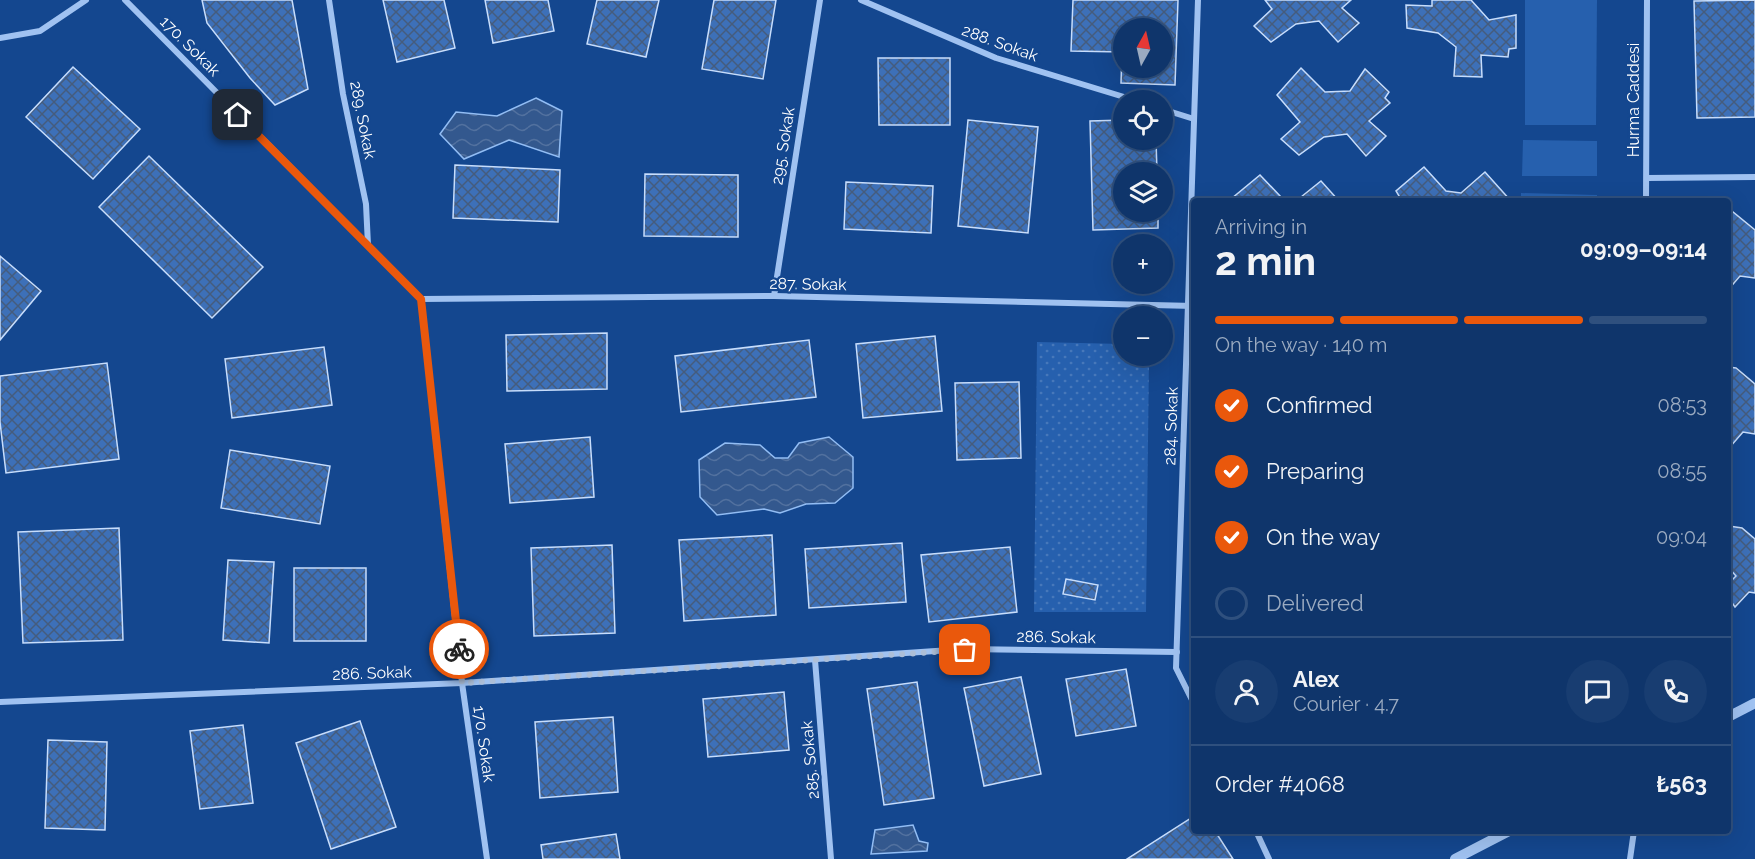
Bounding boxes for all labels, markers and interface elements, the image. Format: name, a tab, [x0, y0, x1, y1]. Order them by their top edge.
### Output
street label: 170. Sokak	[156, 12, 224, 80]
north arrow	[1113, 18, 1173, 78]
map controls	[1113, 18, 1173, 366]
street label: 288. Sokak	[959, 21, 1041, 66]
street label: Hurma Caddesi	[1624, 43, 1643, 157]
street label: 289. Sokak	[346, 79, 380, 161]
pin	[212, 89, 263, 140]
button: locate	[1113, 90, 1173, 150]
icon: home	[221, 98, 254, 131]
street label: 295. Sokak	[767, 105, 799, 186]
button: layers	[1113, 162, 1173, 222]
text: Arriving in	[1215, 215, 1307, 239]
button: +	[1113, 234, 1173, 294]
text: 09:09–09:14	[1580, 236, 1707, 262]
text: 2 min	[1215, 238, 1316, 284]
street label: 287. Sokak	[769, 274, 847, 294]
button: −	[1113, 306, 1173, 366]
text: On the way · 140 m	[1215, 333, 1387, 357]
street label: 284. Sokak	[1160, 386, 1182, 466]
icon: check	[1215, 389, 1248, 422]
text: Confirmed	[1266, 392, 1373, 418]
text: 08:53	[1658, 393, 1707, 417]
icon: check	[1215, 455, 1248, 488]
text: Preparing	[1266, 458, 1364, 484]
text: 08:55	[1657, 459, 1707, 483]
icon: check	[1215, 521, 1248, 554]
text: On the way	[1266, 524, 1380, 550]
text: 09:04	[1656, 525, 1707, 549]
text: Delivered	[1266, 590, 1364, 616]
courier	[429, 619, 489, 679]
pin	[939, 624, 990, 675]
street label: 286. Sokak	[1016, 627, 1096, 647]
icon: bike	[443, 633, 476, 666]
icon: bag	[948, 633, 981, 666]
button: person	[1215, 660, 1278, 723]
button: chat	[1566, 660, 1629, 723]
button: phone	[1644, 660, 1707, 723]
street label: 286. Sokak	[332, 662, 413, 684]
text: Alex	[1293, 666, 1339, 692]
text: Courier · 4.7	[1293, 692, 1399, 716]
street label: 170. Sokak	[469, 705, 499, 784]
street label: 285. Sokak	[797, 720, 823, 800]
text: Order #4068	[1215, 771, 1345, 797]
text: ₺563	[1656, 771, 1707, 797]

